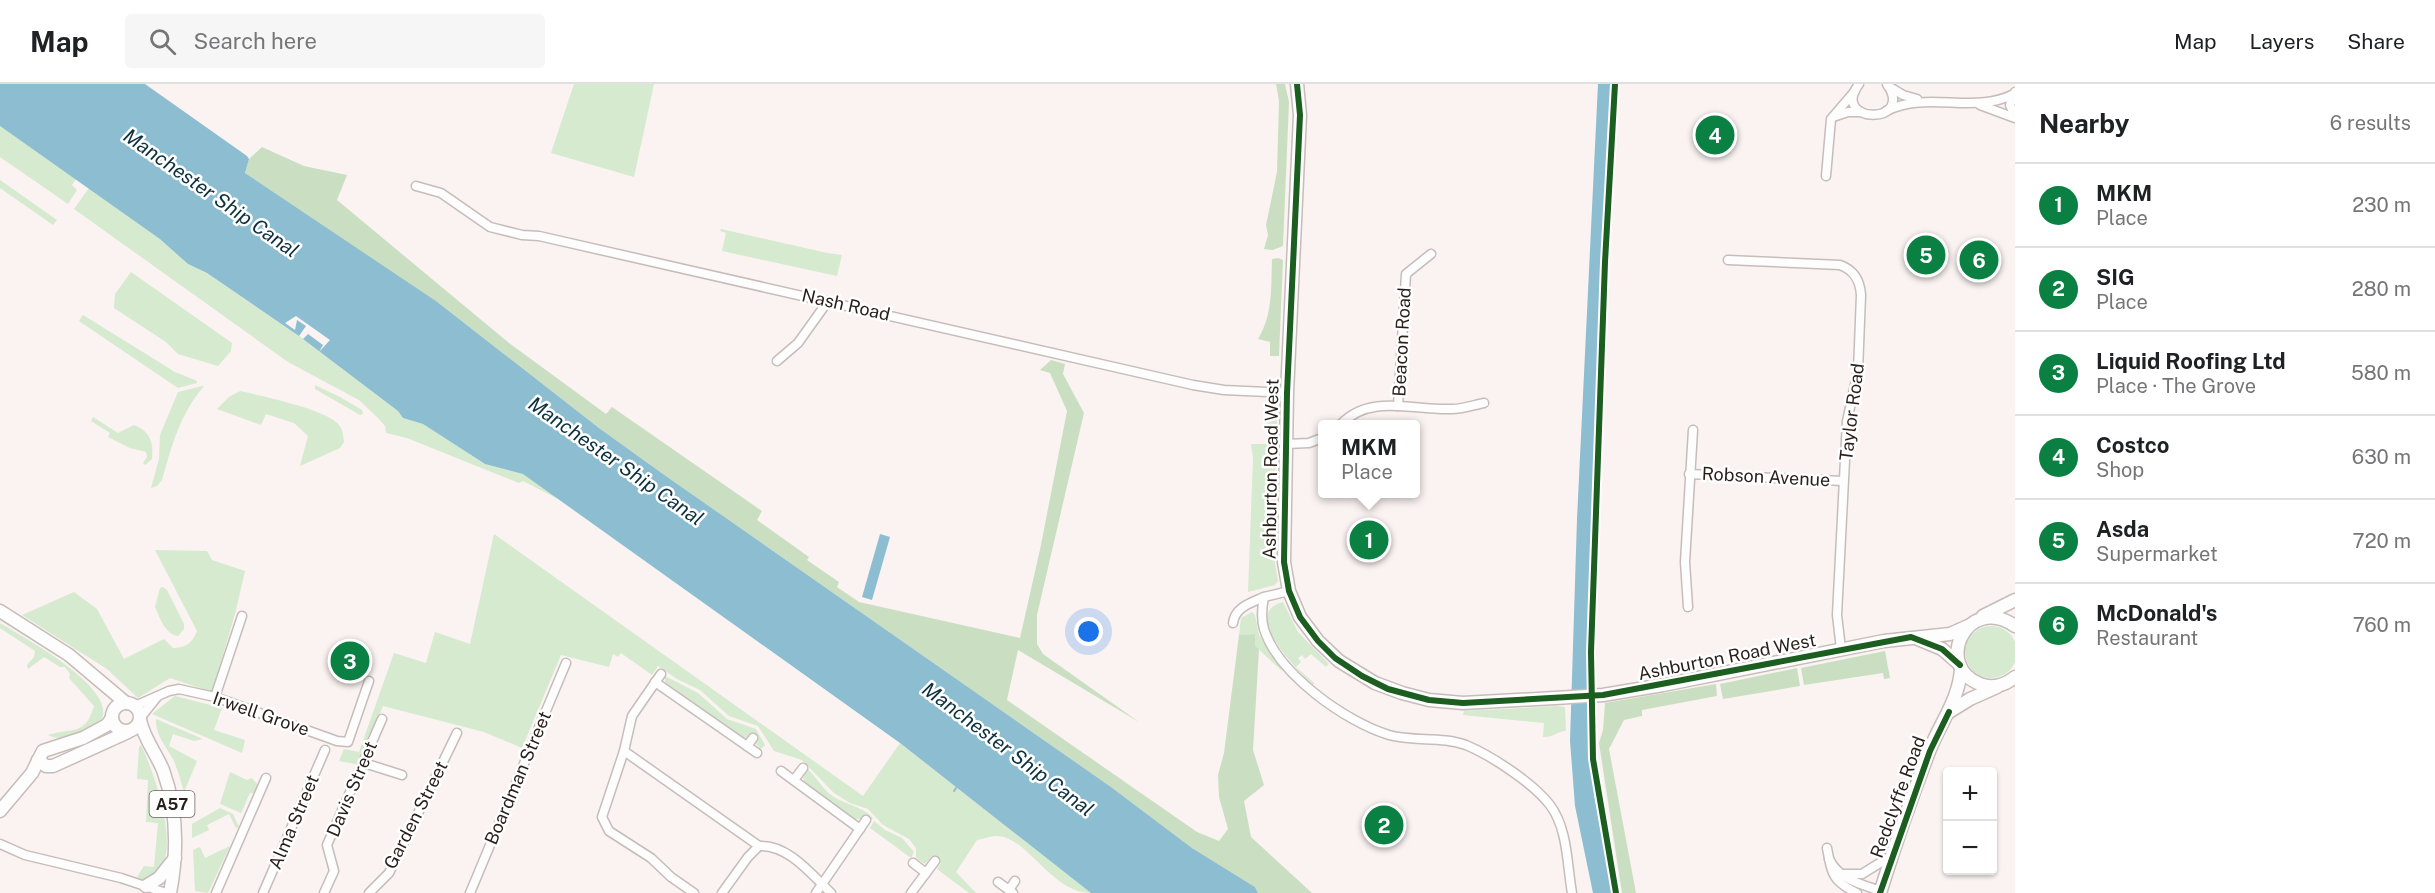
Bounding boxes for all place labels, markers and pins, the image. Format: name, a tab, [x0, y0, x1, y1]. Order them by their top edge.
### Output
pin: 4	[1696, 112, 1734, 158]
pin: 5	[1906, 232, 1946, 278]
pin: 6	[1960, 238, 1998, 282]
pin: 1	[1350, 518, 1388, 562]
pin: 3	[330, 638, 370, 684]
pin: 2	[1364, 802, 1404, 848]

